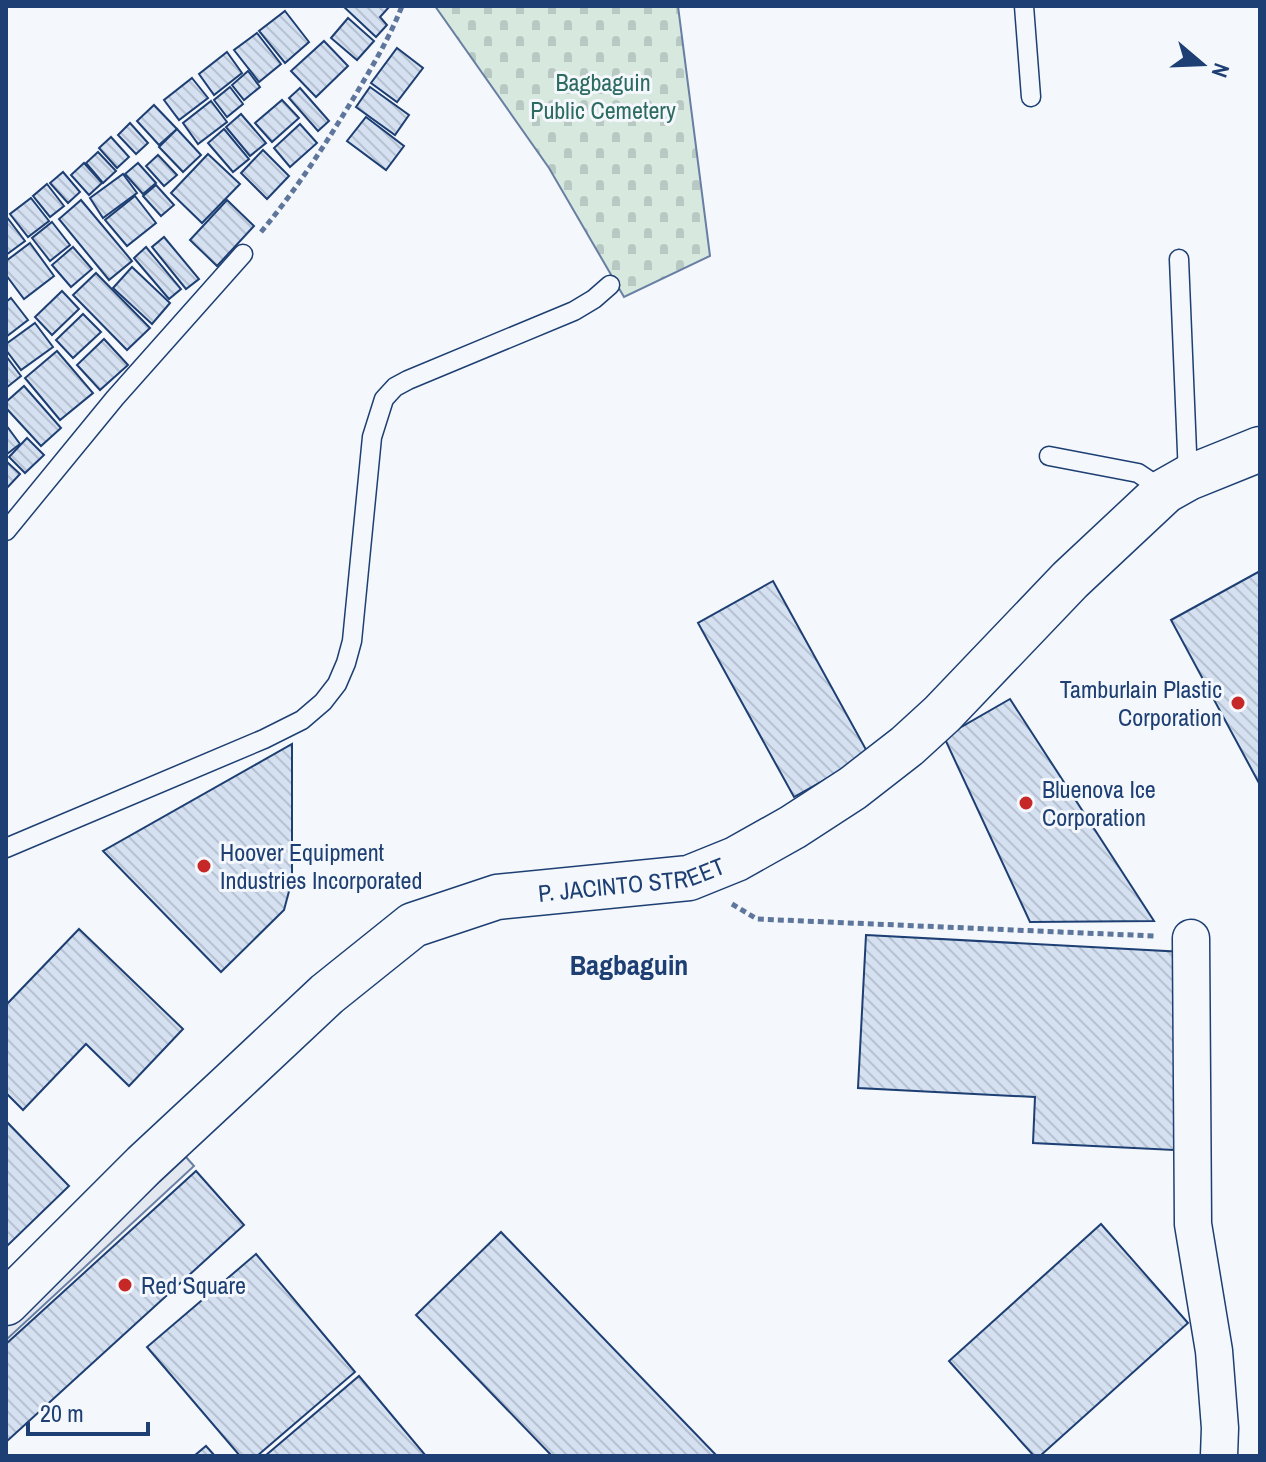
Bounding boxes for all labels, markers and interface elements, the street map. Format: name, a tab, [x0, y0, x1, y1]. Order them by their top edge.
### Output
north arrow	[1162, 24, 1242, 104]
text: N	[1205, 59, 1237, 82]
park label: Bagbaguin Public Cemetery	[530, 66, 676, 126]
place label: Tamburlain Plastic Corporation	[1060, 673, 1222, 733]
marker: Tamburlain Plastic Corporation	[1229, 694, 1247, 712]
place label: Bluenova Ice Corporation	[1042, 773, 1156, 833]
marker: Bluenova Ice Corporation	[1017, 794, 1035, 812]
place label: Hoover Equipment Industries Incorporated	[220, 836, 422, 896]
street label: P. JACINTO STREET	[536, 849, 729, 909]
marker: Hoover Equipment Industries Incorporated	[195, 857, 213, 875]
district label: Bagbaguin	[570, 946, 688, 984]
place label: Red Square	[141, 1269, 246, 1301]
marker: Red Square	[116, 1276, 134, 1294]
scale bar	[28, 1386, 148, 1436]
text: 20 m	[40, 1397, 84, 1429]

